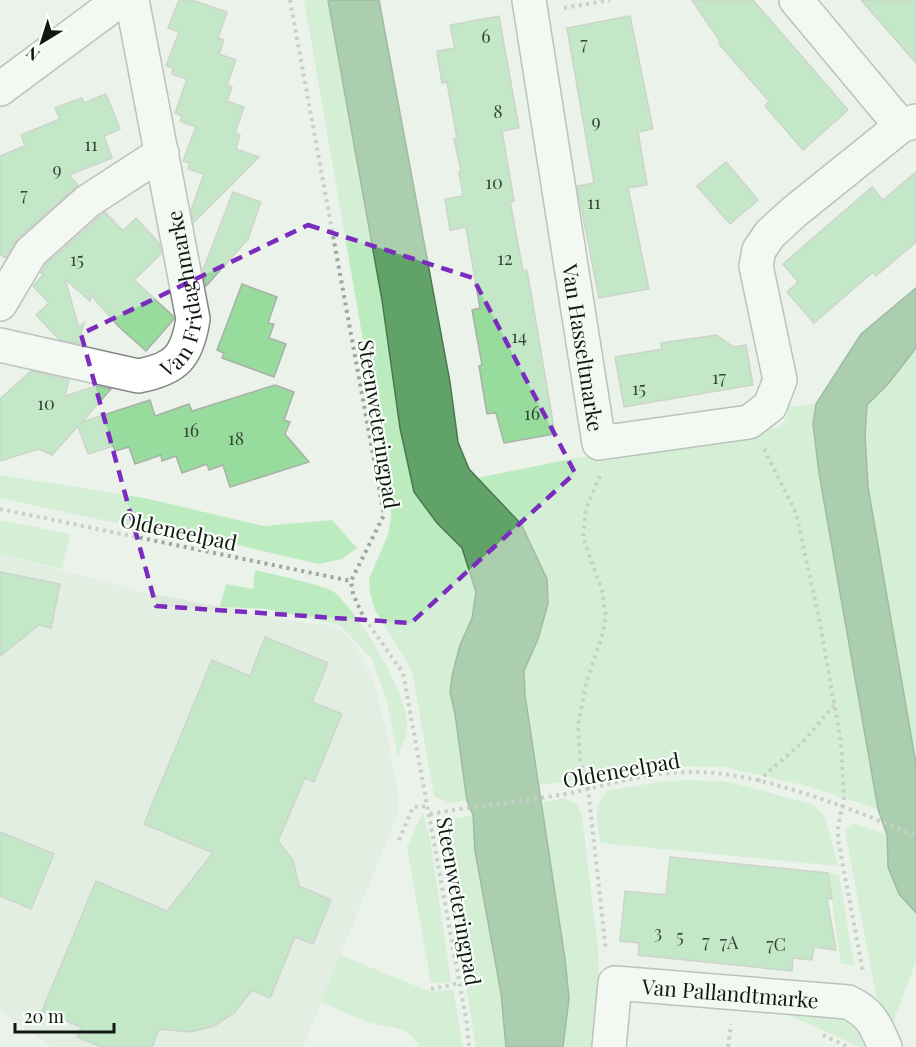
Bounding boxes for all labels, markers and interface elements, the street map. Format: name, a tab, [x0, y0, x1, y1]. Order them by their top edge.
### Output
north arrow	[12, 12, 72, 72]
house number: 6	[481, 24, 491, 48]
house number: 7	[580, 31, 588, 55]
text: N	[21, 42, 43, 66]
house number: 8	[493, 99, 503, 123]
house number: 9	[591, 109, 601, 133]
house number: 11	[84, 132, 98, 156]
house number: 9	[52, 157, 62, 181]
house number: 10	[485, 170, 503, 194]
house number: 7	[20, 182, 28, 206]
house number: 11	[587, 190, 601, 214]
street label: Van Fridaghmarke	[154, 208, 207, 383]
house number: 12	[497, 246, 513, 270]
house number: 15	[70, 247, 84, 271]
street label: Van Hasseltmarke	[557, 261, 611, 433]
house number: 14	[511, 324, 527, 348]
street label: Steenweteringpad	[353, 337, 407, 511]
house number: 17	[712, 365, 727, 389]
house number: 15	[632, 376, 646, 400]
house number: 10	[37, 391, 55, 415]
house number: 16	[524, 401, 540, 425]
house number: 16	[183, 418, 199, 442]
house number: 18	[228, 426, 244, 450]
street label: Oldeneelpad	[118, 504, 240, 556]
street label: Oldeneelpad	[560, 745, 682, 793]
street label: Steenweteringpad	[431, 814, 489, 988]
house number: 3	[654, 920, 662, 944]
house number: 5	[676, 924, 684, 948]
house number: 7	[702, 929, 710, 953]
house number: 7A	[720, 930, 739, 954]
house number: 7C	[766, 932, 786, 956]
street label: Van Pallandtmarke	[640, 971, 820, 1014]
scale bar	[15, 996, 114, 1034]
text: 20 m	[24, 1004, 64, 1028]

